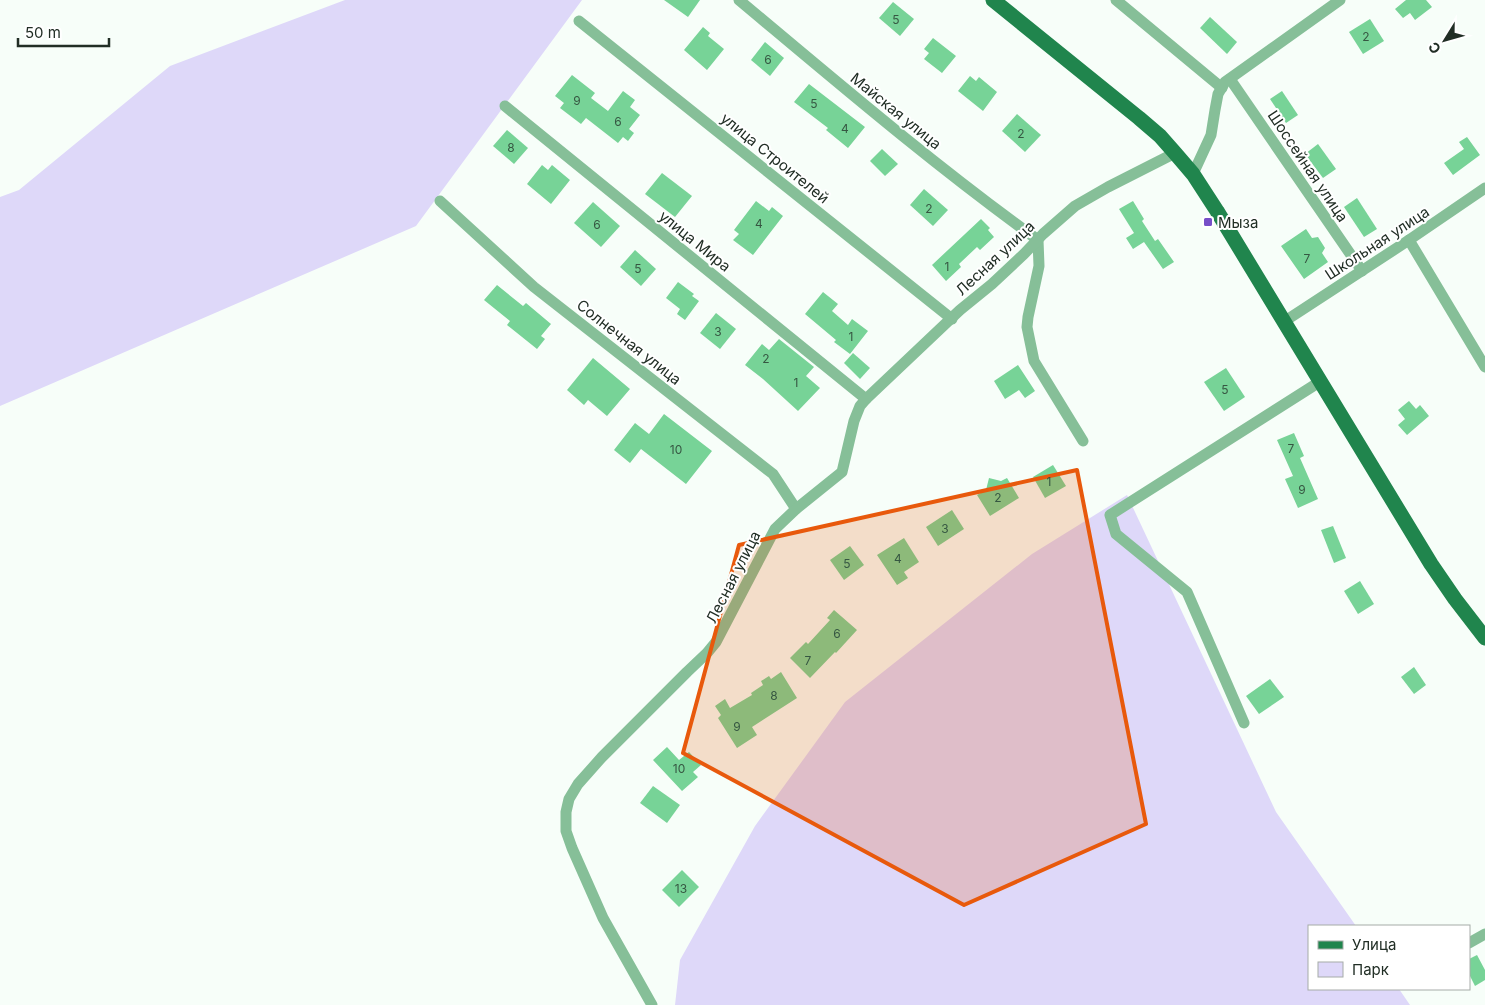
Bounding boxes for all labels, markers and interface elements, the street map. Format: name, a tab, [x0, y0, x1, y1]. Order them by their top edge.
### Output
house number: 5	[892, 12, 900, 27]
scale bar	[18, 15, 109, 47]
north arrow	[1420, 15, 1470, 65]
text: 50 m	[25, 23, 61, 42]
house number: 2	[1362, 29, 1370, 44]
text: С	[1424, 39, 1444, 57]
house number: 6	[764, 52, 772, 67]
street label: Майская улица	[847, 69, 945, 153]
house number: 9	[573, 93, 581, 108]
house number: 5	[810, 96, 818, 111]
street label: Шоссейная улица	[1264, 107, 1352, 225]
street label: улица Строителей	[717, 109, 833, 207]
house number: 6	[614, 114, 622, 129]
house number: 4	[841, 121, 849, 136]
house number: 2	[1017, 126, 1025, 141]
house number: 8	[507, 140, 515, 155]
house number: 2	[925, 201, 933, 216]
street label: Школьная улица	[1321, 202, 1433, 284]
street label: улица Мира	[655, 206, 735, 276]
place label: Мыза	[1218, 213, 1258, 232]
house number: 4	[755, 216, 763, 231]
marker: Мыза	[1202, 216, 1214, 228]
house number: 6	[593, 217, 601, 232]
street label: Лесная улица	[952, 217, 1038, 299]
house number: 7	[1304, 251, 1311, 266]
house number: 1	[945, 259, 949, 274]
house number: 5	[634, 261, 642, 276]
street label: Солнечная улица	[573, 295, 685, 389]
house number: 3	[714, 324, 722, 339]
house number: 1	[849, 329, 853, 344]
house number: 2	[762, 351, 770, 366]
house number: 1	[794, 375, 798, 390]
house number: 5	[1221, 382, 1229, 397]
house number: 7	[1288, 441, 1295, 456]
house number: 10	[670, 442, 682, 457]
house number: 1	[1047, 474, 1051, 489]
house number: 9	[1298, 482, 1306, 497]
house number: 2	[994, 490, 1002, 505]
house number: 3	[941, 521, 949, 536]
street label: Лесная улица	[702, 528, 764, 626]
house number: 4	[894, 551, 902, 566]
house number: 5	[843, 556, 851, 571]
house number: 6	[833, 626, 841, 641]
house number: 7	[805, 653, 812, 668]
house number: 8	[770, 688, 778, 703]
house number: 9	[733, 719, 741, 734]
house number: 10	[673, 761, 685, 776]
house number: 13	[675, 881, 687, 896]
legend	[1308, 925, 1470, 990]
text: Улица	[1352, 935, 1396, 954]
text: Парк	[1352, 960, 1389, 979]

